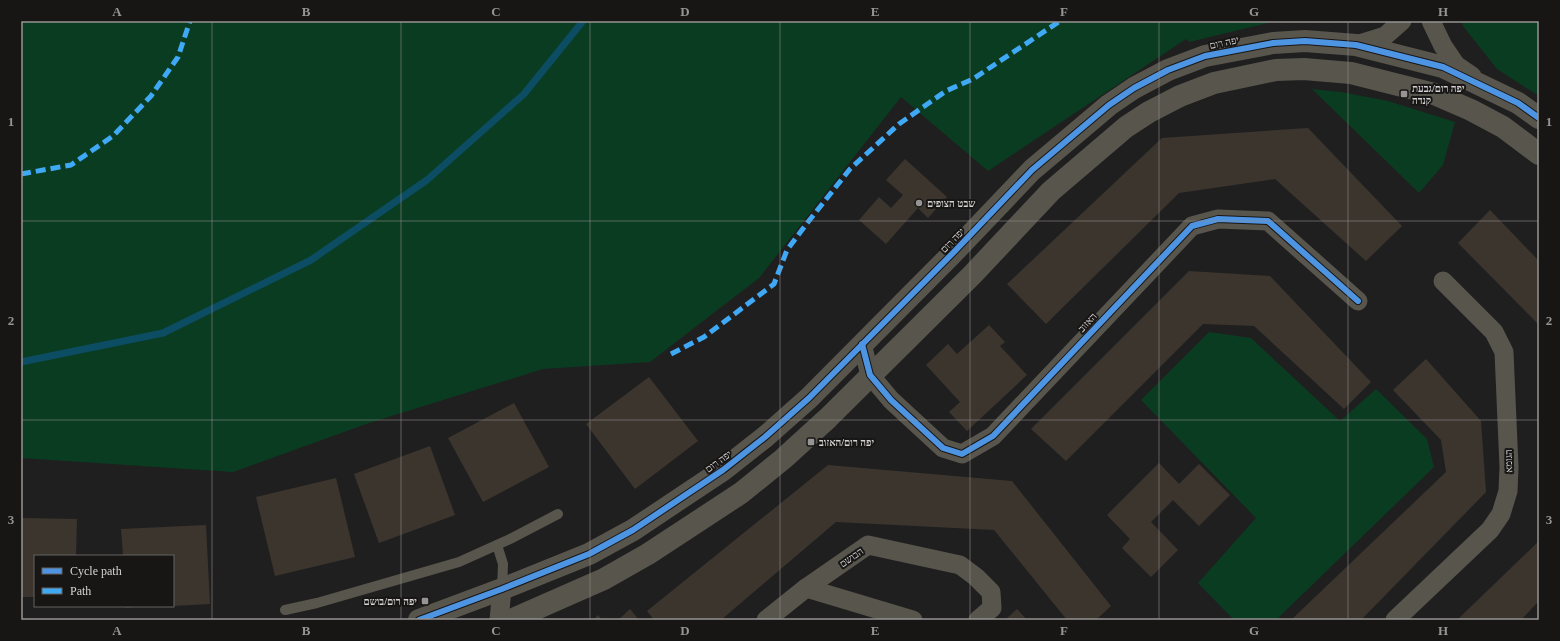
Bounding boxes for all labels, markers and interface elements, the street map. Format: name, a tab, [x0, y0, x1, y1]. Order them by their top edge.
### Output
text: A	[112, 4, 122, 19]
text: B	[302, 4, 311, 19]
text: C	[491, 4, 501, 19]
text: D	[680, 4, 690, 19]
text: E	[871, 4, 879, 19]
text: F	[1060, 4, 1068, 19]
text: G	[1249, 4, 1259, 19]
text: H	[1438, 4, 1448, 19]
street label: יפה רום	[1208, 34, 1240, 51]
place label: יפה רום/גבעת קנדה	[1412, 83, 1465, 106]
marker: יפה רום/גבעת קנדה	[1399, 89, 1409, 99]
text: 1	[8, 114, 14, 129]
text: 1	[1546, 114, 1552, 129]
marker: שבט הצופים	[914, 198, 924, 208]
place label: שבט הצופים	[927, 198, 975, 209]
street label: יפה רום	[938, 226, 967, 255]
street label: האזוב	[1076, 310, 1099, 334]
text: 2	[8, 313, 14, 328]
text: 2	[1546, 313, 1552, 328]
marker: יפה רום/האזוב	[806, 437, 816, 447]
place label: יפה רום/האזוב	[819, 437, 875, 448]
street label: יפה רום	[703, 448, 734, 475]
street label: הגומא	[1503, 449, 1514, 473]
text: 3	[8, 512, 15, 527]
text: 3	[1546, 512, 1553, 527]
street label: הבושם	[837, 545, 865, 570]
legend	[34, 555, 174, 607]
text: Cycle path	[70, 564, 122, 578]
text: Path	[70, 584, 91, 598]
place label: יפה רום/בושם	[363, 596, 417, 607]
marker: יפה רום/בושם	[420, 596, 430, 606]
text: A	[112, 623, 122, 638]
text: B	[302, 623, 311, 638]
text: C	[491, 623, 501, 638]
text: D	[680, 623, 690, 638]
text: E	[871, 623, 879, 638]
text: F	[1060, 623, 1068, 638]
text: G	[1249, 623, 1259, 638]
text: H	[1438, 623, 1448, 638]

